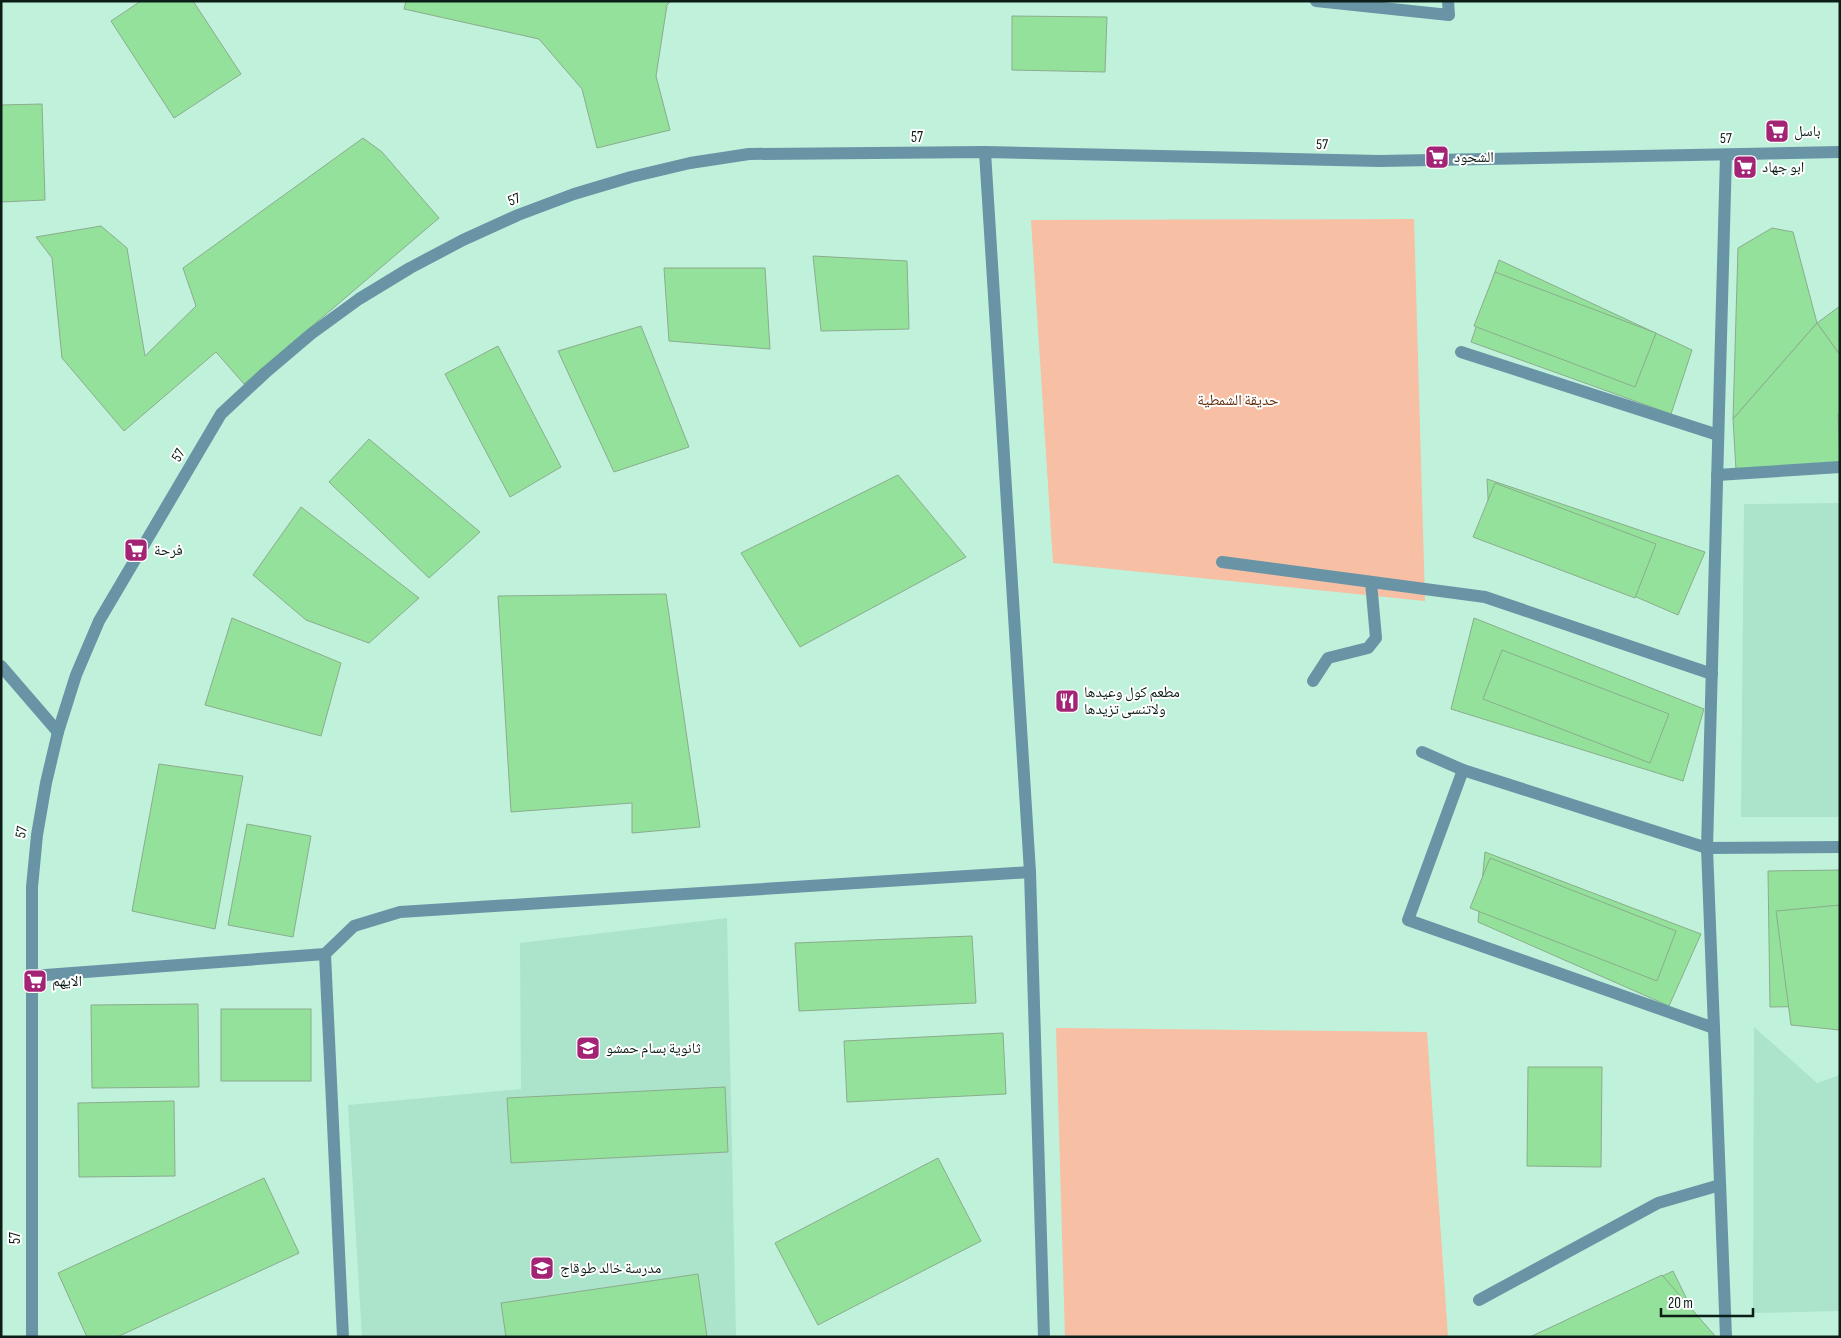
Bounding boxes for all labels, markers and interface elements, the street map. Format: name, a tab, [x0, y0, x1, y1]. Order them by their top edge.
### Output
supermarket icon: باسل	[1764, 118, 1790, 144]
place label: باسل	[1794, 122, 1821, 141]
street label: 57	[911, 128, 923, 147]
street label: 57	[1720, 129, 1732, 148]
street label: 57	[1316, 135, 1328, 154]
supermarket icon: الشحود	[1424, 144, 1450, 170]
place label: الشحود	[1454, 148, 1494, 167]
supermarket icon: ابو جهاد	[1732, 154, 1758, 180]
place label: ابو جهاد	[1762, 158, 1804, 177]
street label: 57	[505, 188, 523, 211]
park label: حديقة الشمطية	[1197, 391, 1279, 410]
street label: 57	[167, 445, 190, 465]
supermarket icon: فرحة	[123, 537, 149, 563]
place label: فرحة	[154, 541, 183, 560]
place label: مطعم كول وعيدها ولاتنسى تزيدها	[1084, 683, 1180, 719]
restaurant icon: مطعم كول وعيدها ولاتنسى تزيدها	[1054, 688, 1080, 714]
street label: 57	[11, 825, 32, 839]
supermarket icon: الايهم	[22, 968, 48, 994]
place label: الايهم	[52, 972, 82, 991]
school or university icon: ثانوية بسام حمشو	[575, 1035, 601, 1061]
place label: ثانوية بسام حمشو	[606, 1039, 701, 1058]
street label: 57	[6, 1232, 25, 1244]
school or university icon: مدرسة خالد طوقاج	[529, 1255, 555, 1281]
place label: مدرسة خالد طوقاج	[560, 1259, 662, 1278]
scale bar	[1661, 1286, 1754, 1318]
text: 20 m	[1668, 1294, 1693, 1313]

